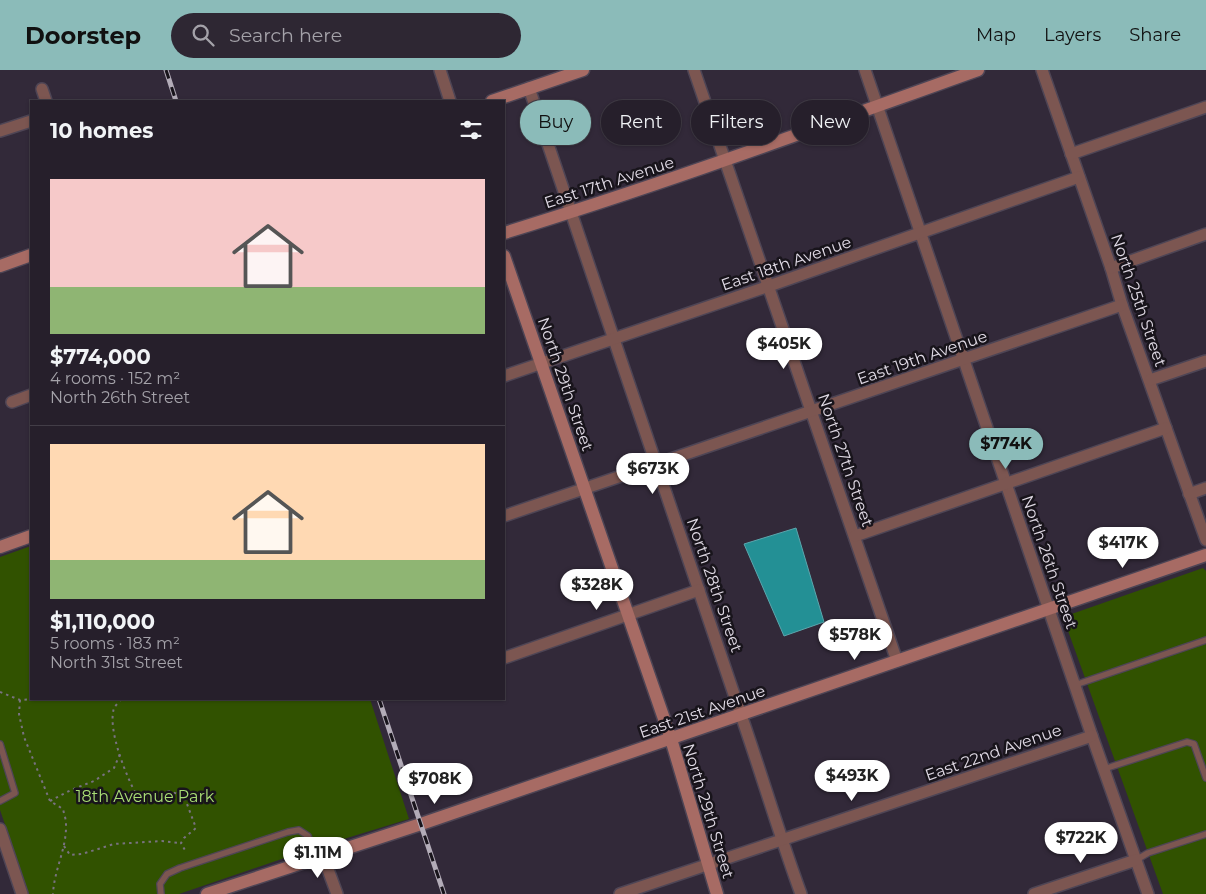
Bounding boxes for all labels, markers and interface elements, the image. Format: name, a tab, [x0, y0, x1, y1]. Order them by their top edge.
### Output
search box	[171, 13, 521, 58]
text: Doorstep	[25, 21, 141, 50]
icon: search	[189, 21, 217, 49]
text: Search here	[229, 24, 342, 47]
text: Map	[976, 24, 1016, 46]
text: Layers	[1044, 24, 1101, 46]
text: Share	[1129, 24, 1181, 46]
chip: Buy	[520, 100, 591, 145]
chip: Rent	[601, 100, 681, 145]
chip: Filters	[691, 100, 781, 145]
chip: New	[791, 100, 869, 145]
icon: filters	[457, 116, 485, 144]
text: 10 homes	[50, 118, 153, 143]
street label: East 17th Avenue	[542, 153, 676, 212]
icon: home	[223, 211, 313, 301]
street label: North 25th Street	[1107, 231, 1170, 370]
street label: East 18th Avenue	[719, 232, 854, 295]
street label: North 29th Street	[534, 315, 597, 454]
street label: East 19th Avenue	[855, 326, 990, 389]
pin: $405K	[749, 328, 819, 370]
text: $405K	[757, 334, 811, 353]
text: $774,000	[50, 344, 151, 369]
text: 4 rooms · 152 m²	[50, 369, 180, 388]
text: North 26th Street	[50, 388, 190, 407]
street label: North 27th Street	[814, 391, 877, 530]
pin: $774K	[971, 428, 1041, 470]
text: $774K	[980, 434, 1032, 453]
pin: $673K	[618, 452, 688, 495]
text: $673K	[627, 459, 679, 478]
icon: home	[223, 477, 313, 567]
street label: North 26th Street	[1018, 493, 1081, 632]
street label: North 28th Street	[683, 516, 747, 655]
pin: $417K	[1088, 526, 1158, 569]
text: $417K	[1098, 533, 1148, 552]
pin: $328K	[562, 568, 632, 611]
text: $328K	[571, 575, 623, 594]
text: $1,110,000	[50, 609, 155, 634]
pin: $578K	[820, 618, 890, 661]
text: $578K	[829, 625, 881, 644]
text: 5 rooms · 183 m²	[50, 634, 180, 653]
text: North 31st Street	[50, 653, 183, 672]
street label: East 21st Avenue	[637, 681, 768, 742]
street label: East 22nd Avenue	[922, 720, 1064, 785]
street label: North 29th Street	[679, 741, 738, 881]
pin: $493K	[817, 760, 887, 802]
pin: $708K	[400, 762, 470, 805]
text: $493K	[826, 766, 878, 785]
text: $708K	[409, 769, 461, 788]
park label: 18th Avenue Park	[76, 787, 215, 806]
pin: $722K	[1046, 822, 1116, 864]
text: $722K	[1056, 828, 1106, 847]
pin: $1.11M	[277, 836, 359, 879]
text: $1.11M	[294, 843, 342, 862]

